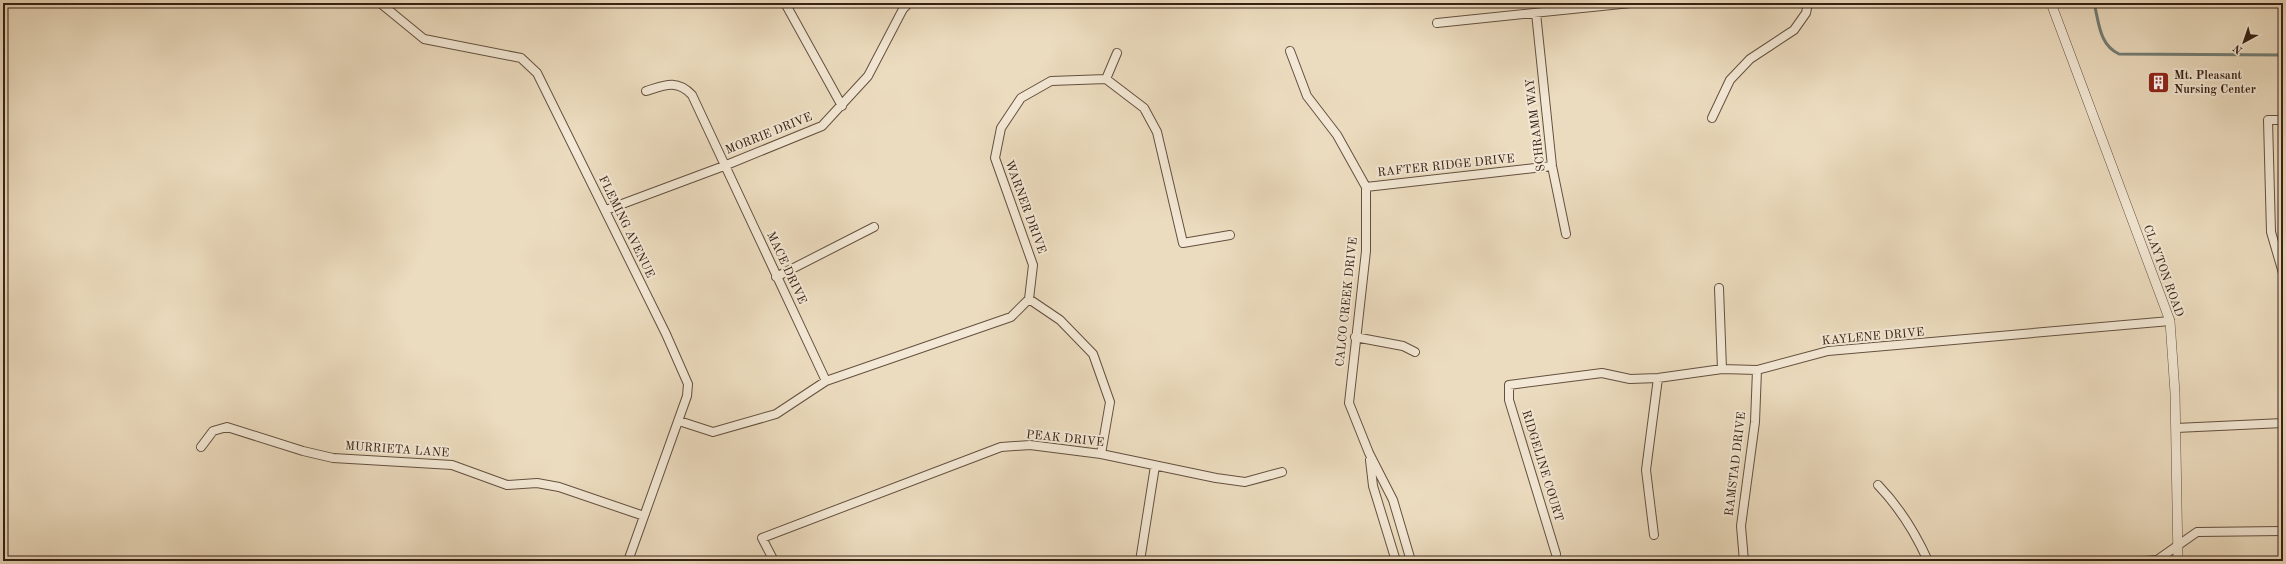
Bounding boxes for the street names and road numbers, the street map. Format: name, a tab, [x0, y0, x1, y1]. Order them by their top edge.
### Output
street label: SCHRAMM WAY	[1524, 78, 1548, 172]
street label: MORRIE DRIVE	[724, 111, 814, 157]
street label: RAFTER RIDGE DRIVE	[1377, 153, 1515, 179]
street label: WARNER DRIVE	[1003, 159, 1047, 255]
street label: FLEMING AVENUE	[596, 174, 656, 280]
street label: CLAYTON ROAD	[2141, 223, 2185, 319]
street label: MACE DRIVE	[764, 230, 808, 306]
street label: CALCO CREEK DRIVE	[1334, 237, 1360, 367]
street label: KAYLENE DRIVE	[1821, 327, 1925, 347]
street label: RIDGELINE COURT	[1519, 409, 1565, 523]
street label: RAMSTAD DRIVE	[1724, 411, 1748, 517]
street label: PEAK DRIVE	[1025, 429, 1105, 449]
street label: MURRIETA LANE	[344, 440, 450, 460]

